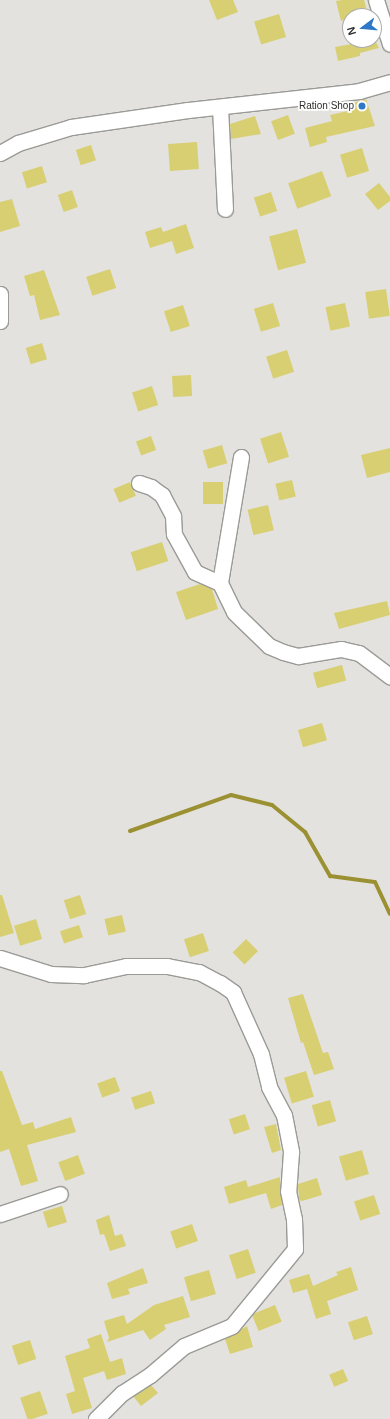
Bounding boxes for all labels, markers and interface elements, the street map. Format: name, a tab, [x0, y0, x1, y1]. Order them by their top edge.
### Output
north arrow	[342, 8, 382, 48]
text: N	[345, 26, 358, 37]
place label: Ration Shop	[299, 100, 354, 112]
marker: Ration Shop	[357, 101, 367, 111]

